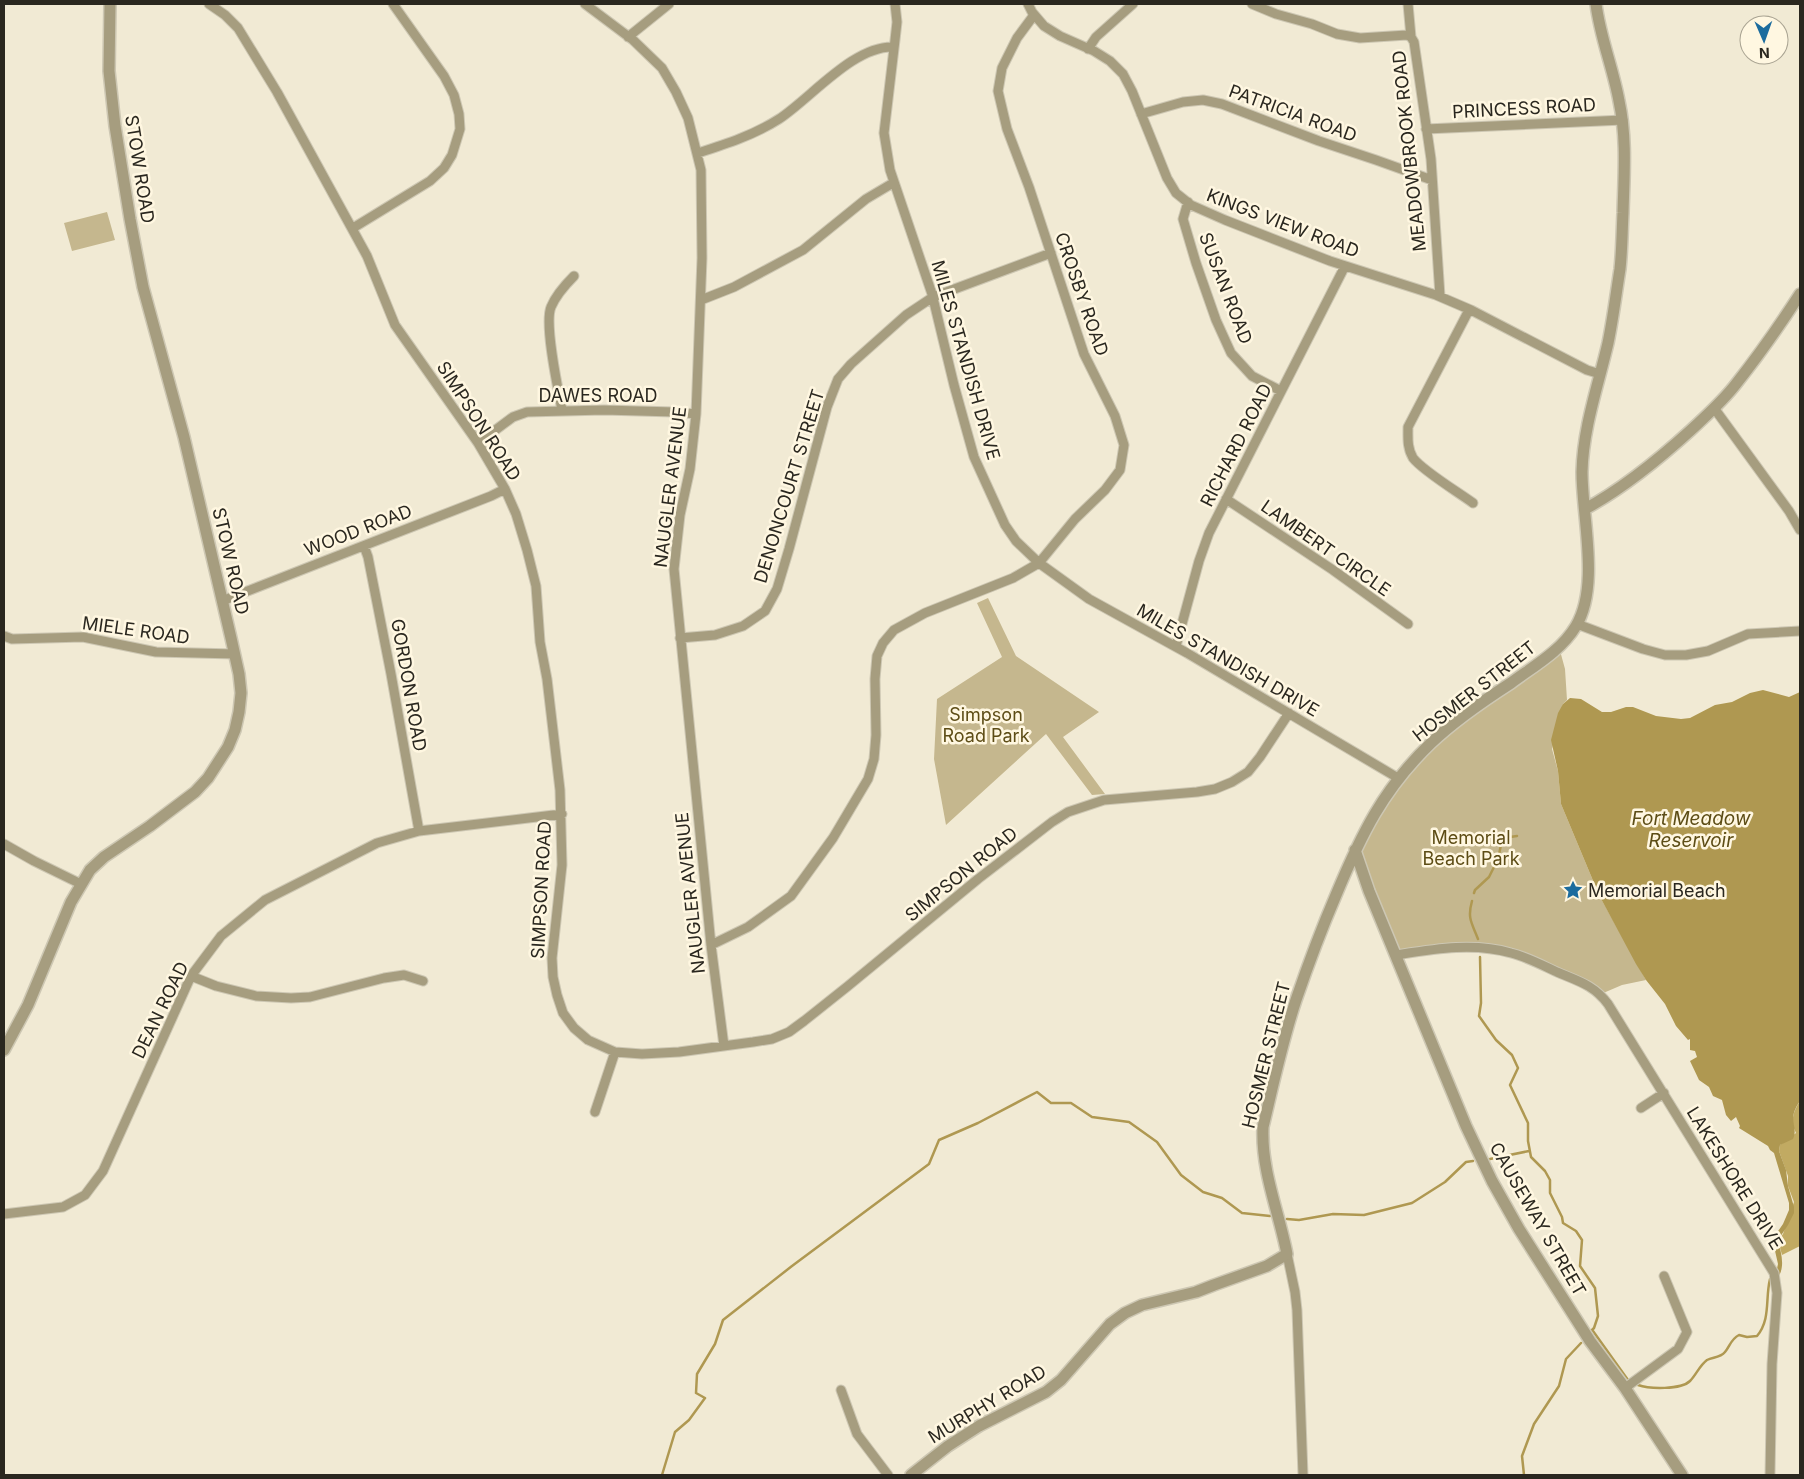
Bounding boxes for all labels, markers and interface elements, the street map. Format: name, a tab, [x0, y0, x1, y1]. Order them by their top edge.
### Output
north arrow	[1739, 15, 1789, 65]
text: N	[1759, 45, 1770, 62]
street label: MEADOWBROOK ROAD	[1388, 49, 1430, 253]
street label: PATRICIA ROAD	[1226, 80, 1360, 146]
street label: PRINCESS ROAD	[1452, 94, 1596, 122]
street label: STOW ROAD	[121, 113, 159, 225]
street label: KINGS VIEW ROAD	[1204, 184, 1362, 262]
street label: CROSBY ROAD	[1051, 229, 1113, 359]
street label: SUSAN ROAD	[1195, 229, 1257, 347]
street label: MILES STANDISH DRIVE	[927, 258, 1005, 462]
street label: SIMPSON ROAD	[433, 357, 525, 485]
street label: RICHARD ROAD	[1196, 380, 1276, 510]
street label: DAWES ROAD	[538, 385, 658, 406]
street label: DENONCOURT STREET	[750, 387, 828, 585]
street label: NAUGLER AVENUE	[650, 405, 690, 569]
street label: LAMBERT CIRCLE	[1257, 495, 1395, 601]
street label: WOOD ROAD	[301, 500, 415, 560]
street label: STOW ROAD	[208, 505, 254, 617]
street label: MILES STANDISH DRIVE	[1133, 599, 1323, 721]
street label: MIELE ROAD	[81, 612, 191, 648]
street label: GORDON ROAD	[387, 617, 431, 753]
street label: HOSMER STREET	[1408, 636, 1540, 746]
park label: Simpson Road Park	[942, 704, 1030, 746]
water label: Fort Meadow Reservoir	[1632, 807, 1751, 852]
street label: NAUGLER AVENUE	[671, 811, 709, 975]
street label: SIMPSON ROAD	[527, 820, 555, 960]
street label: SIMPSON ROAD	[901, 822, 1021, 926]
park label: Memorial Beach Park	[1422, 827, 1520, 869]
place icon: Memorial Beach	[1562, 879, 1584, 901]
place label: Memorial Beach	[1588, 880, 1726, 901]
street label: DEAN ROAD	[128, 958, 192, 1062]
street label: HOSMER STREET	[1238, 979, 1294, 1131]
street label: LAKESHORE DRIVE	[1683, 1103, 1787, 1253]
street label: CAUSEWAY STREET	[1485, 1139, 1591, 1299]
street label: MURPHY ROAD	[924, 1361, 1050, 1447]

